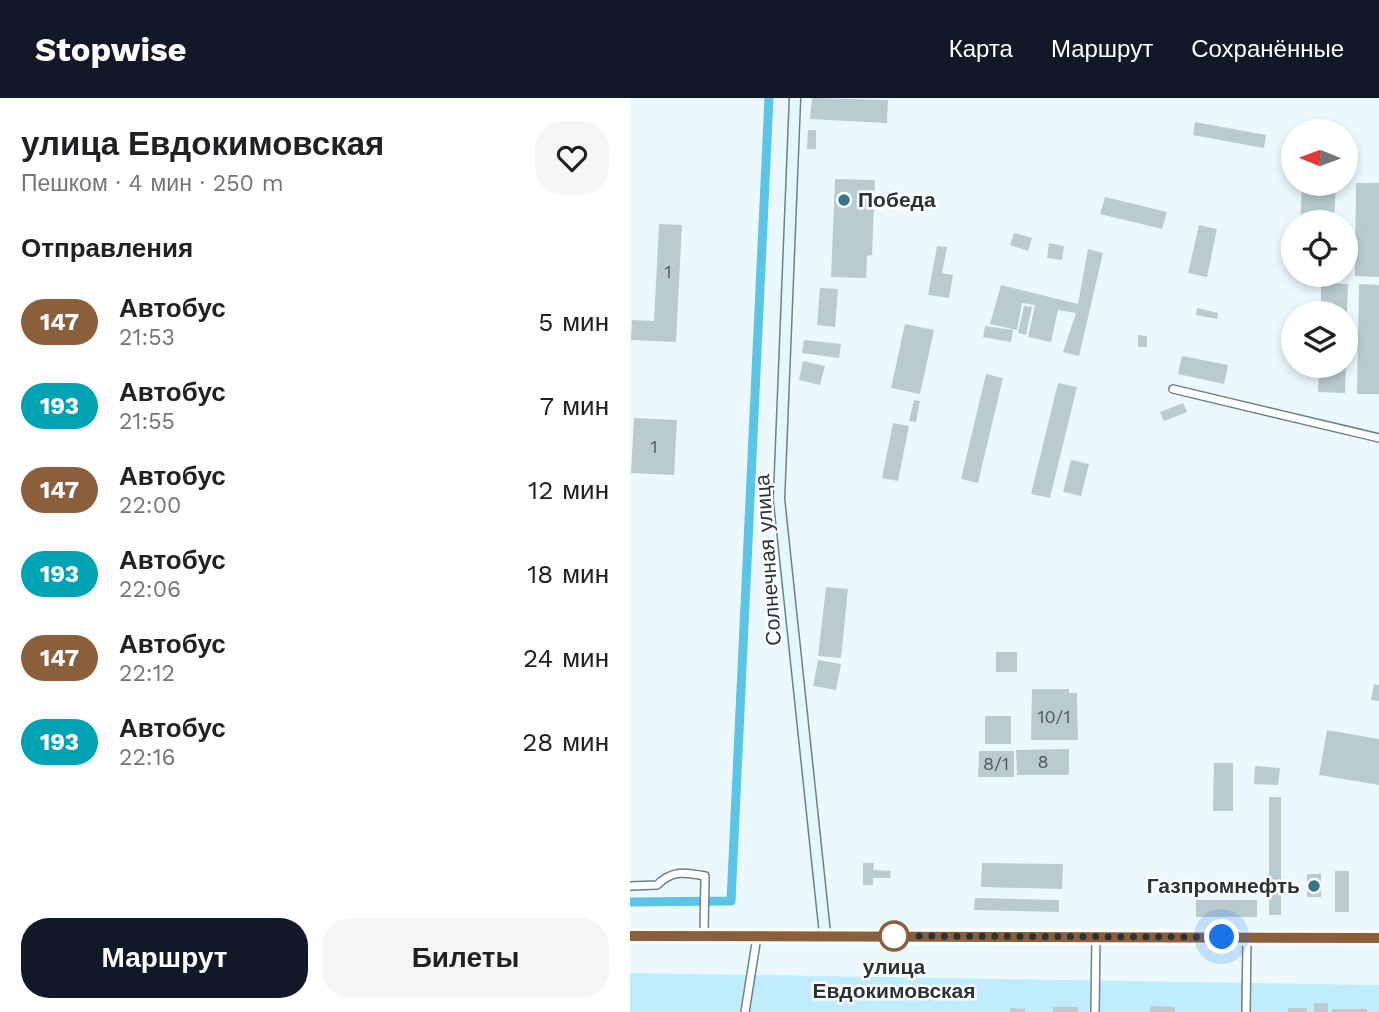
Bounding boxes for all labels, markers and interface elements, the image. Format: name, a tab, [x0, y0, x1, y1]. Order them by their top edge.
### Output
text: Stopwise	[35, 30, 187, 69]
text: Карта	[949, 35, 1013, 63]
text: Маршрут	[1051, 35, 1153, 63]
text: Сохранённые	[1191, 35, 1344, 63]
north arrow	[1281, 119, 1358, 196]
map controls	[1281, 119, 1358, 378]
button: heart	[535, 121, 609, 195]
text: улица Евдокимовская	[21, 124, 384, 163]
text: Пешком · 4 мин · 250 m	[21, 170, 284, 197]
place label: Победа	[858, 187, 936, 212]
marker: Победа	[836, 192, 852, 208]
button: locate	[1281, 210, 1358, 287]
text: Отправления	[21, 233, 193, 263]
house number: 1	[664, 261, 672, 282]
text: Автобус	[119, 293, 226, 323]
button: layers	[1281, 301, 1358, 378]
text: 5 мин	[538, 307, 609, 337]
text: 147	[40, 308, 79, 336]
text: 21:53	[119, 324, 175, 351]
text: Автобус	[119, 377, 226, 407]
text: 7 мин	[540, 391, 609, 421]
text: 193	[40, 392, 79, 420]
text: 21:55	[119, 408, 175, 435]
house number: 1	[650, 436, 658, 457]
text: Автобус	[119, 461, 226, 491]
street label: Солнечная улица	[749, 473, 786, 647]
text: 12 мин	[528, 475, 609, 505]
text: 147	[40, 476, 79, 504]
text: 22:00	[119, 492, 181, 519]
text: Автобус	[119, 545, 226, 575]
text: 18 мин	[527, 559, 609, 589]
text: 193	[40, 560, 79, 588]
text: 22:06	[119, 576, 181, 603]
text: Автобус	[119, 629, 226, 659]
text: 24 мин	[523, 643, 609, 673]
text: 147	[40, 644, 79, 672]
text: 22:12	[119, 660, 175, 687]
house number: 10/1	[1038, 706, 1070, 727]
text: Автобус	[119, 713, 226, 743]
text: 28 мин	[522, 727, 609, 757]
text: 193	[40, 728, 79, 756]
text: 22:16	[119, 744, 176, 771]
house number: 8	[1037, 751, 1049, 772]
house number: 8/1	[983, 753, 1009, 774]
place label: Газпромнефть	[1147, 873, 1300, 898]
marker: Газпромнефть	[1306, 878, 1322, 894]
button: Маршрут	[21, 918, 308, 998]
button: Билеты	[322, 918, 609, 998]
your location	[1204, 919, 1239, 954]
marker: улица Евдокимовская	[879, 921, 909, 951]
place label: улица Евдокимовская	[812, 954, 976, 1003]

